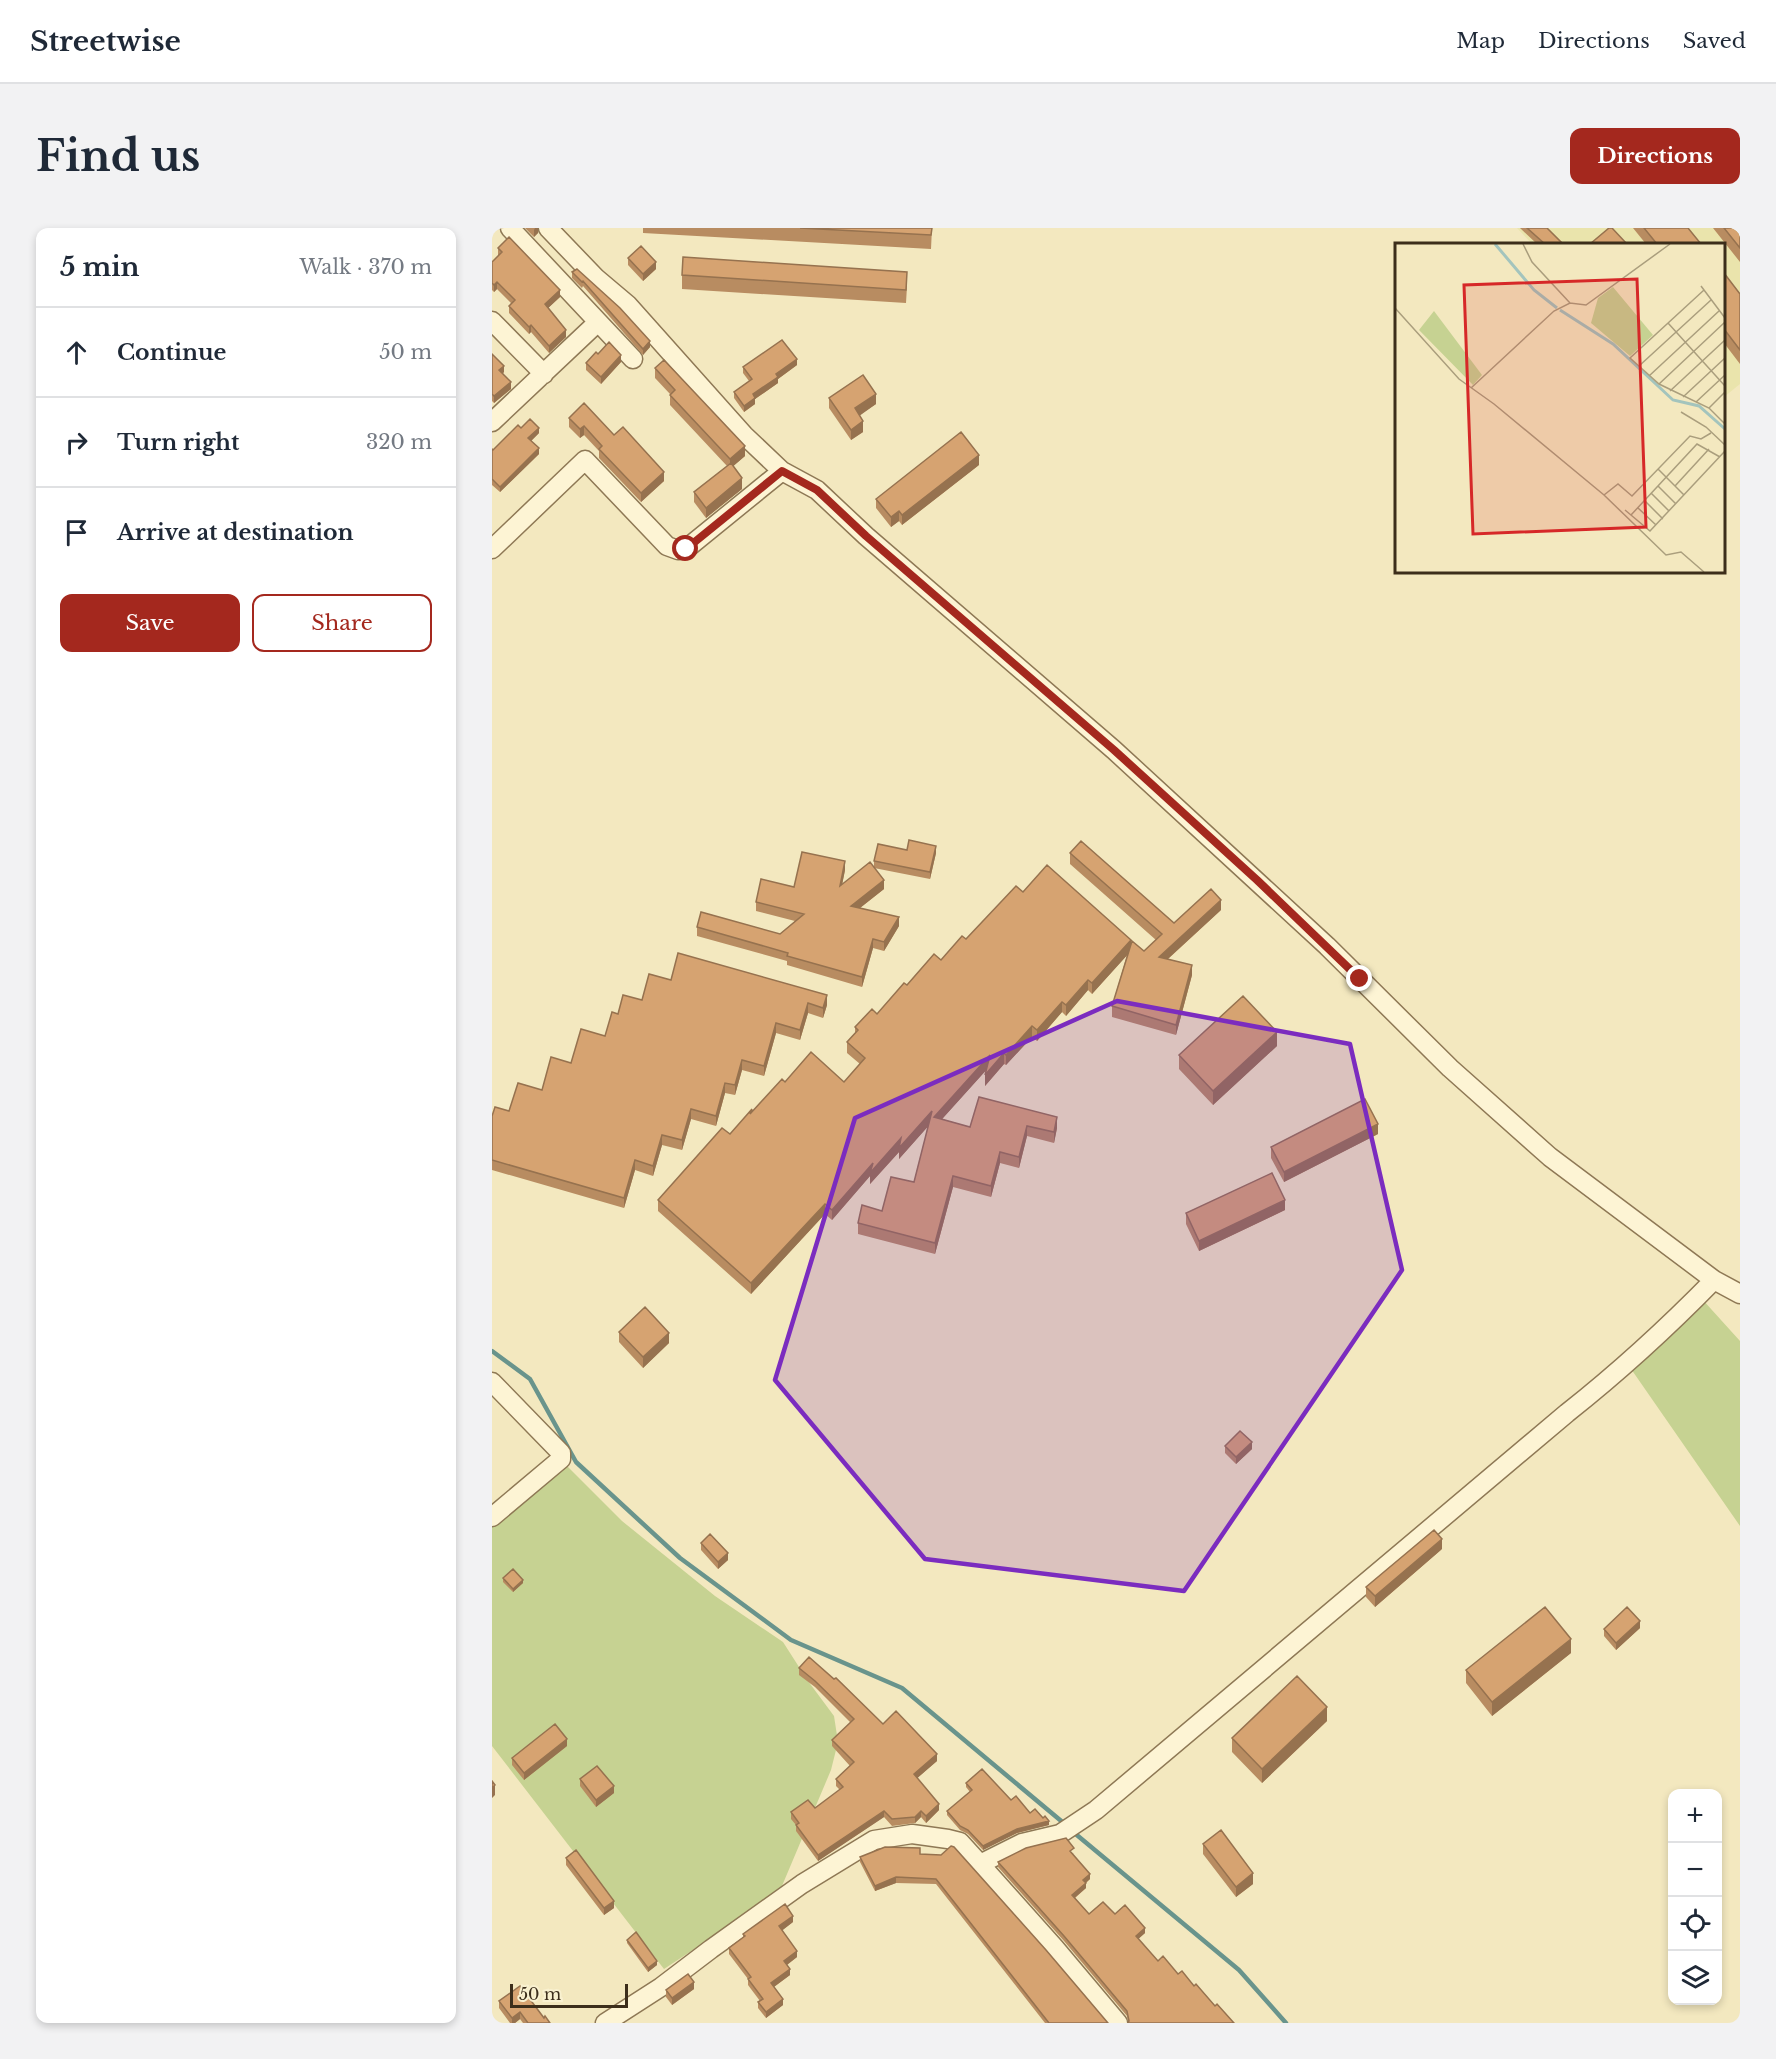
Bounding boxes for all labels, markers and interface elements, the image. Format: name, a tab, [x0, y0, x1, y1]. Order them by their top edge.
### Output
text: Streetwise	[30, 24, 181, 59]
text: Map	[1456, 28, 1505, 54]
text: Directions	[1538, 28, 1650, 54]
text: Saved	[1683, 28, 1746, 54]
button: Directions	[1570, 128, 1740, 184]
text: Find us	[36, 130, 200, 182]
inset map	[1395, 243, 1725, 573]
text: 5 min	[60, 251, 139, 283]
text: Walk · 370 m	[300, 255, 432, 279]
icon: ahead	[60, 336, 93, 369]
text: Continue	[117, 339, 226, 366]
text: 50 m	[379, 340, 432, 364]
icon: right	[60, 426, 93, 459]
text: Turn right	[117, 429, 239, 456]
text: 320 m	[366, 430, 432, 454]
icon: arrive	[60, 516, 93, 549]
text: Arrive at destination	[117, 519, 354, 546]
route start	[672, 535, 698, 561]
button: Save	[60, 594, 240, 652]
button: Share	[252, 594, 432, 652]
route end	[1346, 965, 1372, 991]
map controls	[1668, 1789, 1722, 2005]
button: +	[1668, 1789, 1722, 1843]
button: −	[1668, 1843, 1722, 1897]
button: locate	[1668, 1897, 1722, 1951]
button: layers	[1668, 1951, 1722, 2005]
scale bar	[510, 1981, 628, 2008]
text: 50 m	[519, 1984, 561, 2004]

